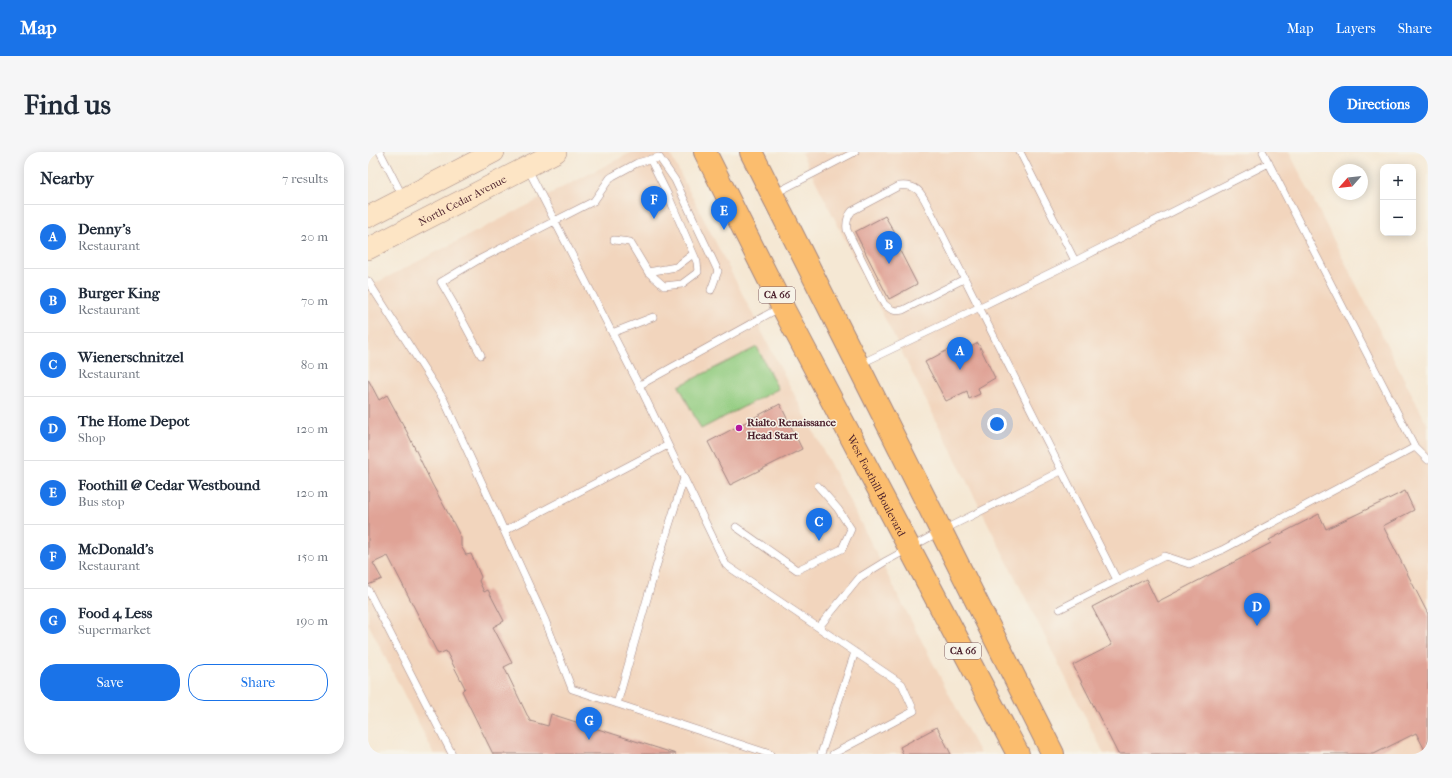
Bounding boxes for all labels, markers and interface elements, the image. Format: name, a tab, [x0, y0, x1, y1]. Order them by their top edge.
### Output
text: Map	[20, 17, 56, 39]
text: Map	[1287, 20, 1314, 37]
text: Layers	[1336, 20, 1376, 37]
text: Share	[1398, 20, 1432, 37]
button: Directions	[1329, 86, 1428, 123]
text: Find us	[24, 88, 111, 121]
north arrow	[1332, 164, 1368, 200]
map controls	[1380, 164, 1416, 236]
button: +	[1380, 164, 1416, 200]
text: Nearby	[40, 168, 94, 188]
text: 7 results	[282, 171, 328, 186]
street label: North Cedar Avenue	[416, 172, 509, 229]
pin: F	[641, 186, 667, 219]
pin: E	[711, 197, 737, 230]
button: −	[1380, 200, 1416, 236]
text: Denny's	[78, 220, 131, 238]
text: A	[49, 229, 57, 244]
text: 20 m	[301, 229, 328, 244]
pin: B	[876, 231, 902, 264]
text: Restaurant	[78, 238, 140, 253]
text: Burger King	[78, 284, 160, 302]
road number: CA 66	[759, 287, 795, 303]
text: B	[49, 293, 57, 308]
text: 70 m	[301, 293, 328, 308]
text: Restaurant	[78, 302, 140, 317]
pin: A	[947, 337, 973, 370]
text: Wienerschnitzel	[78, 348, 184, 366]
text: C	[49, 357, 57, 372]
text: 80 m	[301, 357, 328, 372]
text: Restaurant	[78, 366, 140, 381]
text: The Home Depot	[78, 412, 190, 430]
your location	[987, 414, 1007, 434]
place label: Rialto Renaissance Head Start	[747, 416, 837, 442]
text: D	[48, 421, 58, 436]
text: 120 m	[296, 421, 328, 436]
marker: Rialto Renaissance Head Start	[734, 423, 744, 433]
text: Shop	[78, 430, 106, 445]
street label: West Foothill Boulevard	[844, 432, 909, 539]
text: Foothill @ Cedar Westbound	[78, 476, 260, 494]
text: E	[49, 485, 57, 500]
text: 120 m	[296, 485, 328, 500]
text: Bus stop	[78, 494, 124, 509]
pin: C	[806, 508, 832, 541]
text: McDonald's	[78, 540, 154, 558]
text: F	[50, 549, 56, 564]
text: 150 m	[297, 549, 328, 564]
text: Restaurant	[78, 558, 140, 573]
pin: D	[1244, 593, 1270, 626]
text: Food 4 Less	[78, 604, 152, 622]
text: G	[48, 613, 58, 628]
text: 190 m	[296, 613, 328, 628]
text: Supermarket	[78, 622, 151, 637]
road number: CA 66	[945, 643, 981, 659]
button: Save	[40, 664, 180, 701]
button: Share	[188, 664, 328, 701]
pin: G	[576, 707, 602, 740]

